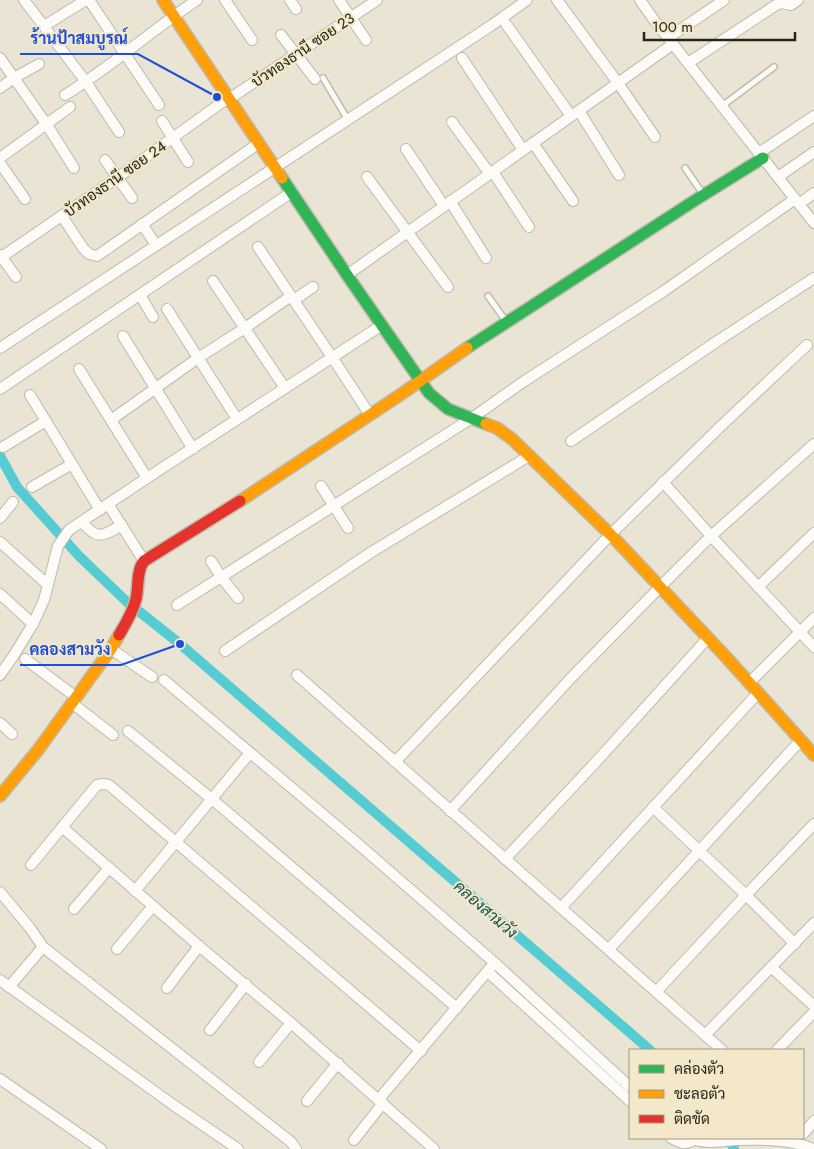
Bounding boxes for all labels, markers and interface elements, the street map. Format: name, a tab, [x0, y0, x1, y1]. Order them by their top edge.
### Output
street label: บัวทองธานี ซอย 23	[247, 7, 359, 93]
scale bar	[644, 10, 795, 42]
text: 100 m	[652, 16, 693, 38]
callout: ร้านป้าสมบูรณ์	[20, 23, 138, 54]
text: ร้านป้าสมบูรณ์	[30, 27, 129, 51]
street label: บัวทองธานี ซอย 24	[59, 135, 171, 223]
callout: คลองสามวัง	[20, 634, 121, 665]
text: คลองสามวัง	[29, 638, 111, 661]
water label: คลองสามวัง	[449, 875, 523, 944]
legend	[629, 1049, 804, 1139]
text: คล่องตัว	[674, 1058, 724, 1080]
text: ชะลอตัว	[674, 1083, 725, 1105]
text: ติดขัด	[674, 1108, 710, 1130]

